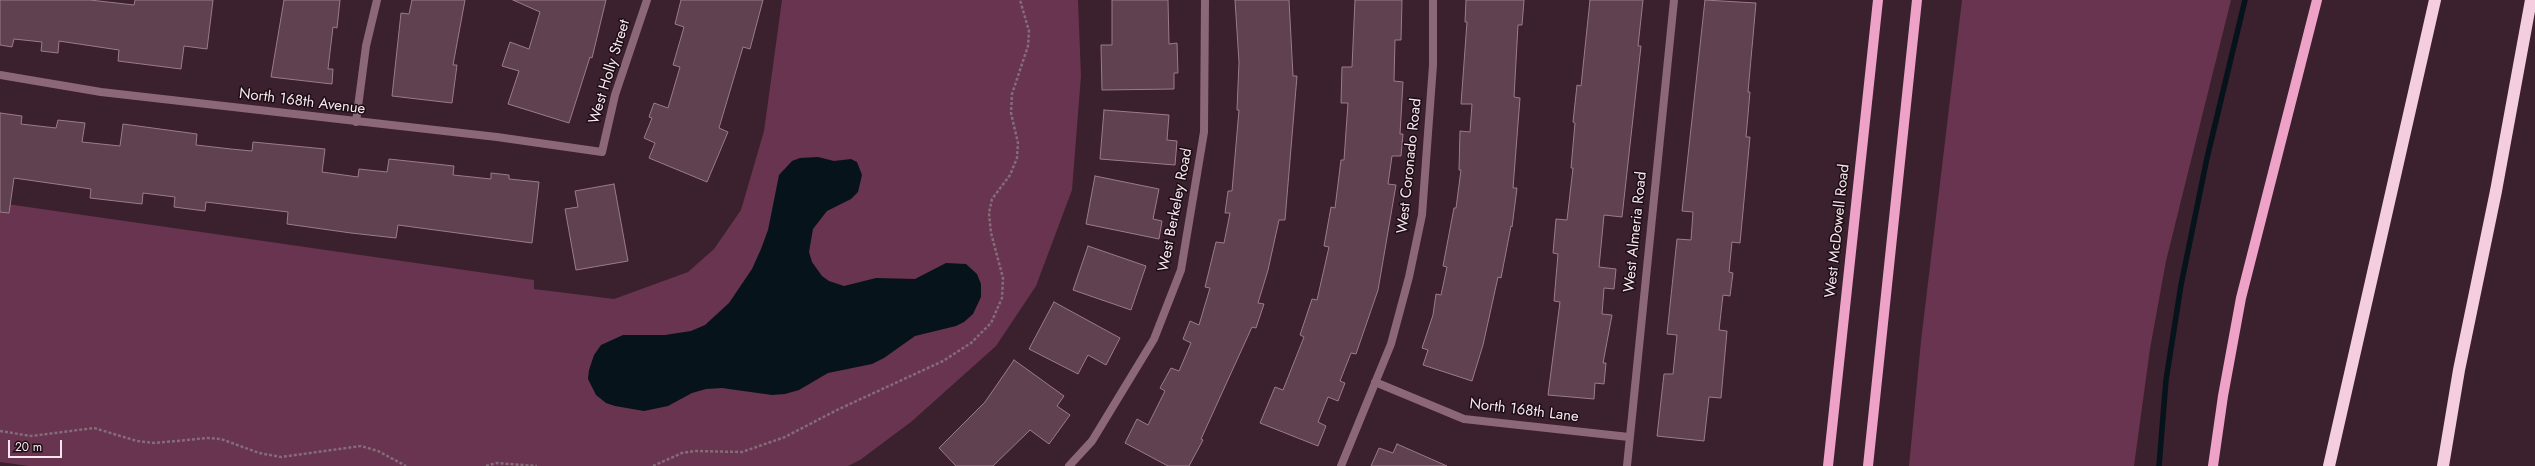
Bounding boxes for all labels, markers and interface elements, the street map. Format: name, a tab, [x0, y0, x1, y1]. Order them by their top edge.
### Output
street label: West Holly Street	[586, 18, 634, 126]
street label: North 168th Avenue	[238, 85, 366, 119]
street label: West Coronado Road	[1394, 98, 1426, 234]
street label: West Berkeley Road	[1155, 147, 1197, 273]
street label: West McDowell Road	[1822, 163, 1854, 299]
street label: West Almeria Road	[1621, 171, 1651, 293]
street label: North 168th Lane	[1468, 395, 1580, 427]
scale bar	[10, 432, 64, 458]
text: 20 m	[15, 438, 42, 456]

